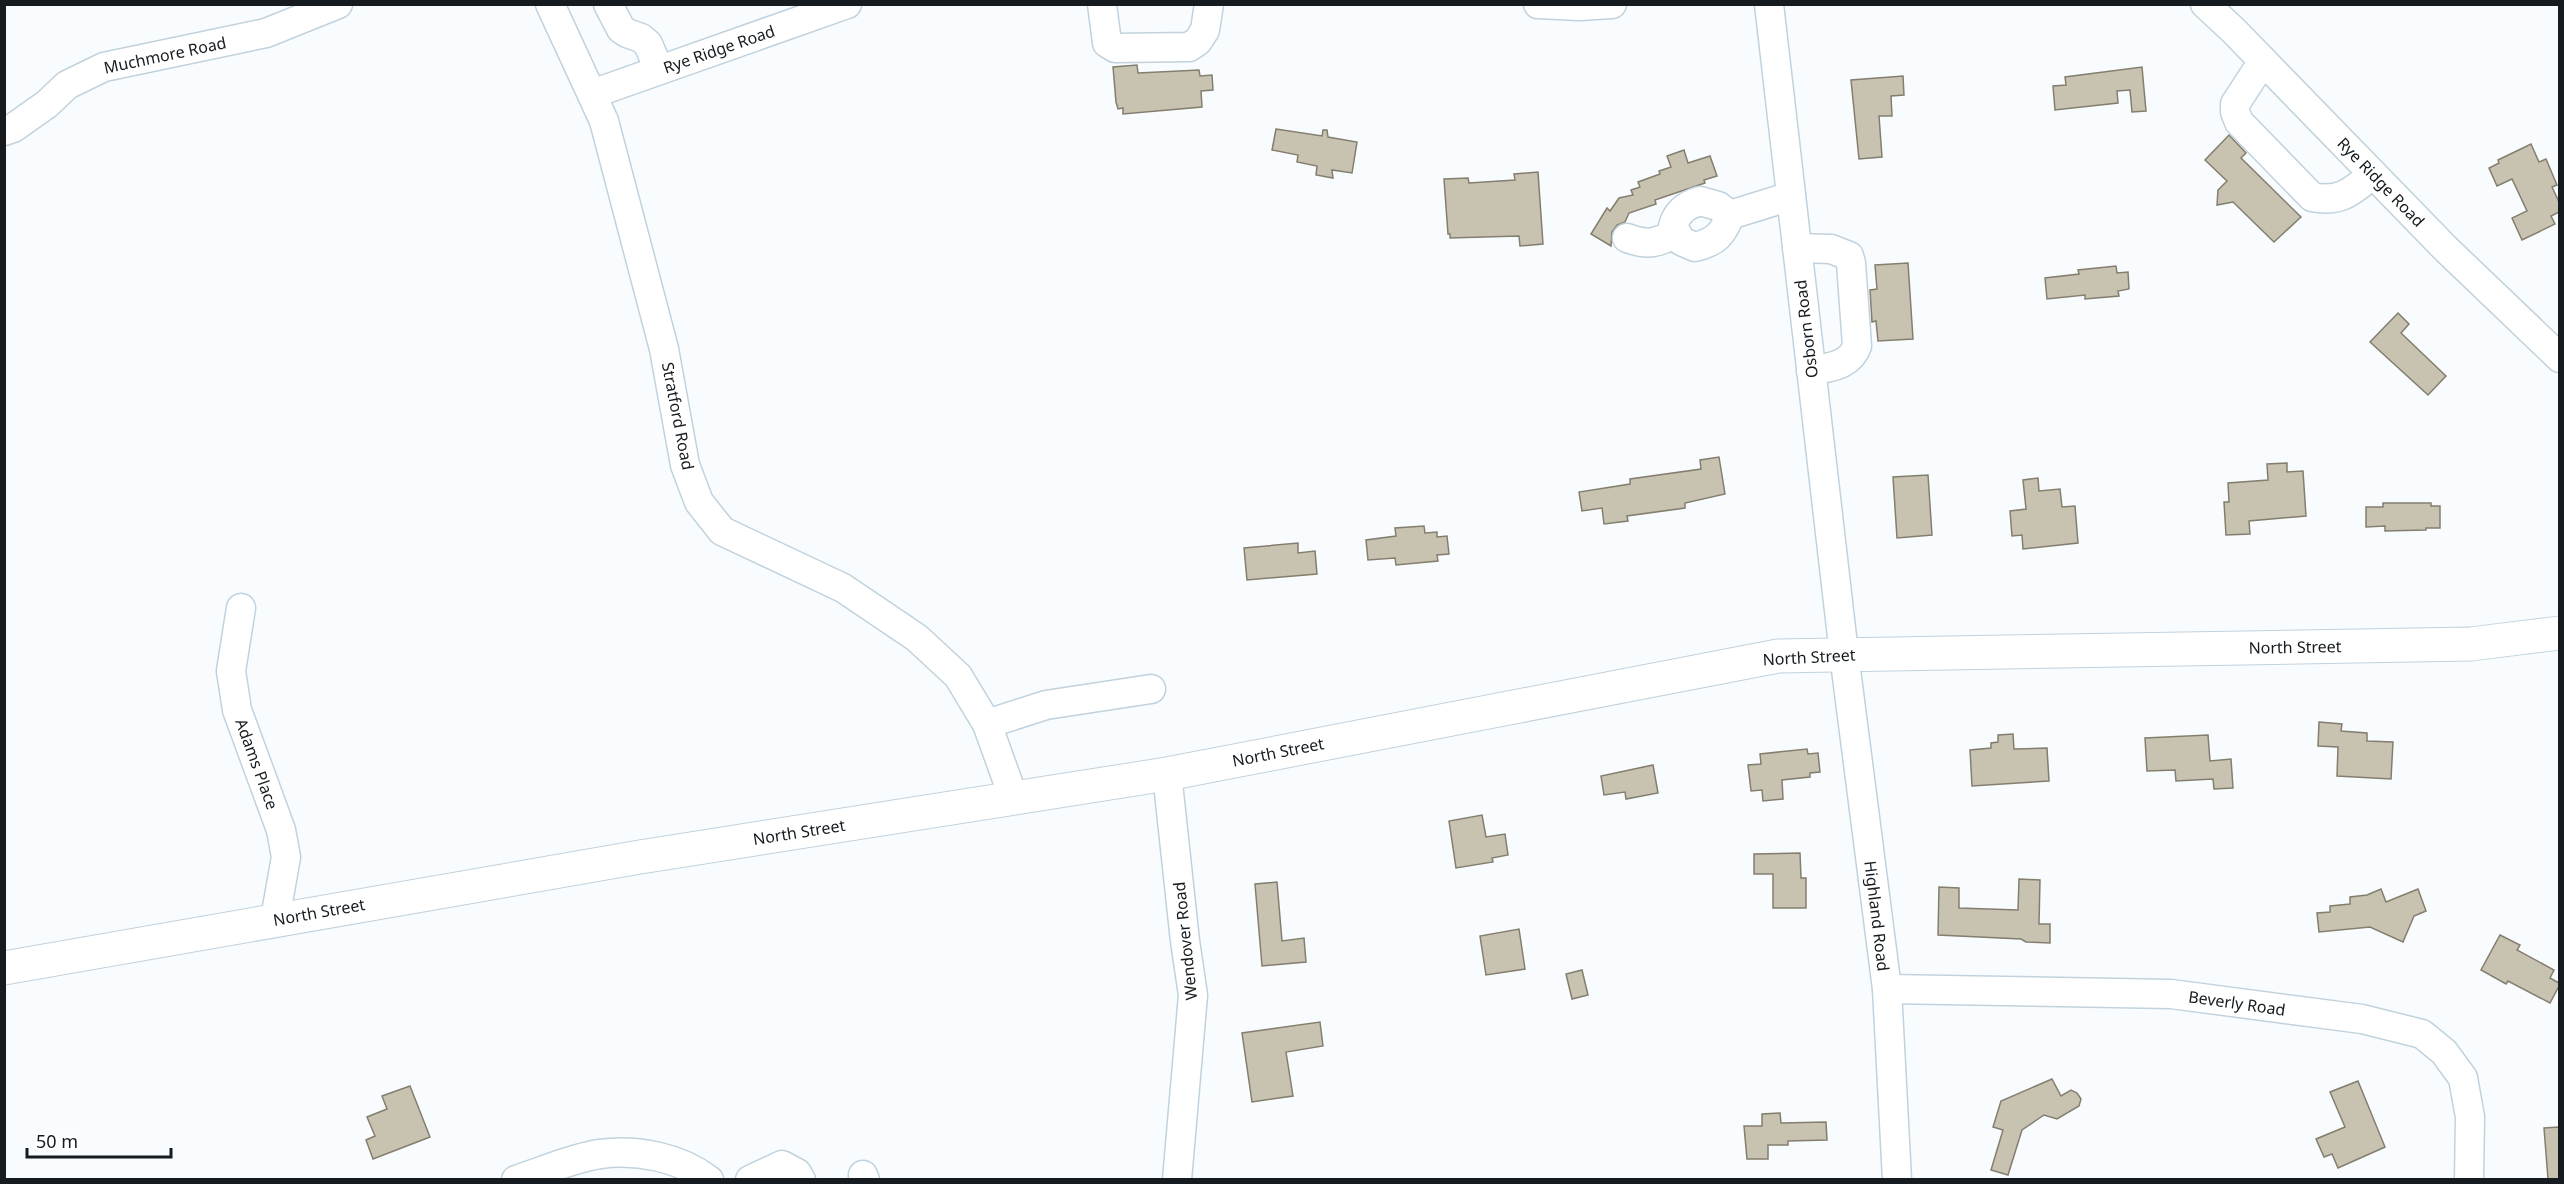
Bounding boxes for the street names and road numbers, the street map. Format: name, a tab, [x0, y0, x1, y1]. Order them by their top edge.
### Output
street label: Rye Ridge Road	[660, 20, 778, 78]
street label: Muchmore Road	[102, 31, 228, 79]
street label: Rye Ridge Road	[2333, 132, 2429, 232]
street label: Osborn Road	[1789, 279, 1823, 379]
street label: Stratford Road	[657, 360, 699, 472]
street label: North Street	[2248, 635, 2342, 659]
street label: North Street	[1762, 644, 1856, 670]
street label: Adams Place	[230, 715, 284, 813]
street label: North Street	[1230, 732, 1326, 772]
street label: North Street	[751, 814, 847, 850]
street label: Highland Road	[1859, 859, 1895, 973]
street label: Wendover Road	[1168, 881, 1202, 1001]
street label: North Street	[271, 893, 367, 931]
street label: Beverly Road	[2187, 985, 2287, 1021]

